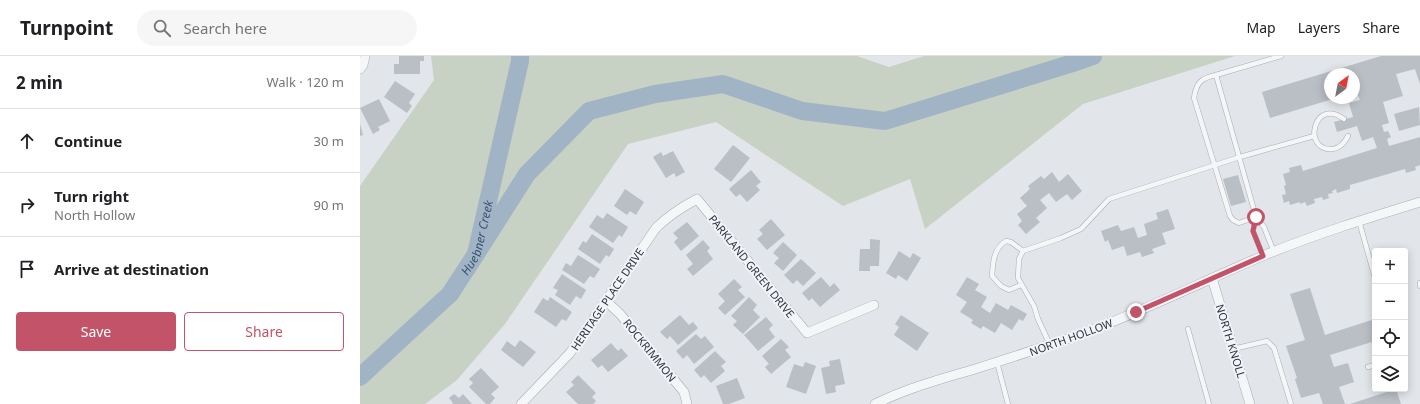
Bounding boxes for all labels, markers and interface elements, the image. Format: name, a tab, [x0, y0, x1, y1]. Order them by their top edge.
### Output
search box	[137, 10, 417, 46]
text: Turnpoint	[20, 15, 113, 41]
icon: search	[151, 17, 173, 39]
text: Search here	[183, 18, 267, 38]
text: Map	[1247, 18, 1276, 37]
text: Layers	[1298, 18, 1340, 37]
text: Share	[1362, 18, 1400, 37]
north arrow	[1324, 68, 1360, 104]
text: 2 min	[16, 71, 63, 94]
text: Walk · 120 m	[266, 73, 344, 91]
icon: ahead	[16, 130, 38, 152]
text: Continue	[54, 131, 122, 151]
text: 30 m	[314, 132, 344, 150]
text: Turn right	[54, 186, 129, 206]
icon: right	[16, 194, 38, 216]
text: 90 m	[314, 196, 344, 214]
water label: Huebner Creek	[456, 197, 497, 278]
text: North Hollow	[54, 206, 135, 224]
route start	[1247, 208, 1265, 226]
street label: PARKLAND GREEN DRIVE	[706, 211, 798, 321]
street label: HERITAGE PLACE DRIVE	[567, 245, 647, 353]
map controls	[1372, 248, 1408, 392]
button: +	[1372, 248, 1408, 284]
icon: arrive	[16, 258, 38, 280]
text: Arrive at destination	[54, 259, 209, 279]
button: −	[1372, 284, 1408, 320]
street label: NORTH KNOLL	[1213, 302, 1249, 380]
route end	[1127, 303, 1145, 321]
button: Save	[16, 312, 176, 351]
button: Share	[184, 312, 344, 351]
street label: ROCKRIMMON	[620, 315, 680, 385]
street label: NORTH HOLLOW	[1027, 315, 1115, 359]
button: locate	[1372, 320, 1408, 356]
button: layers	[1372, 356, 1408, 392]

